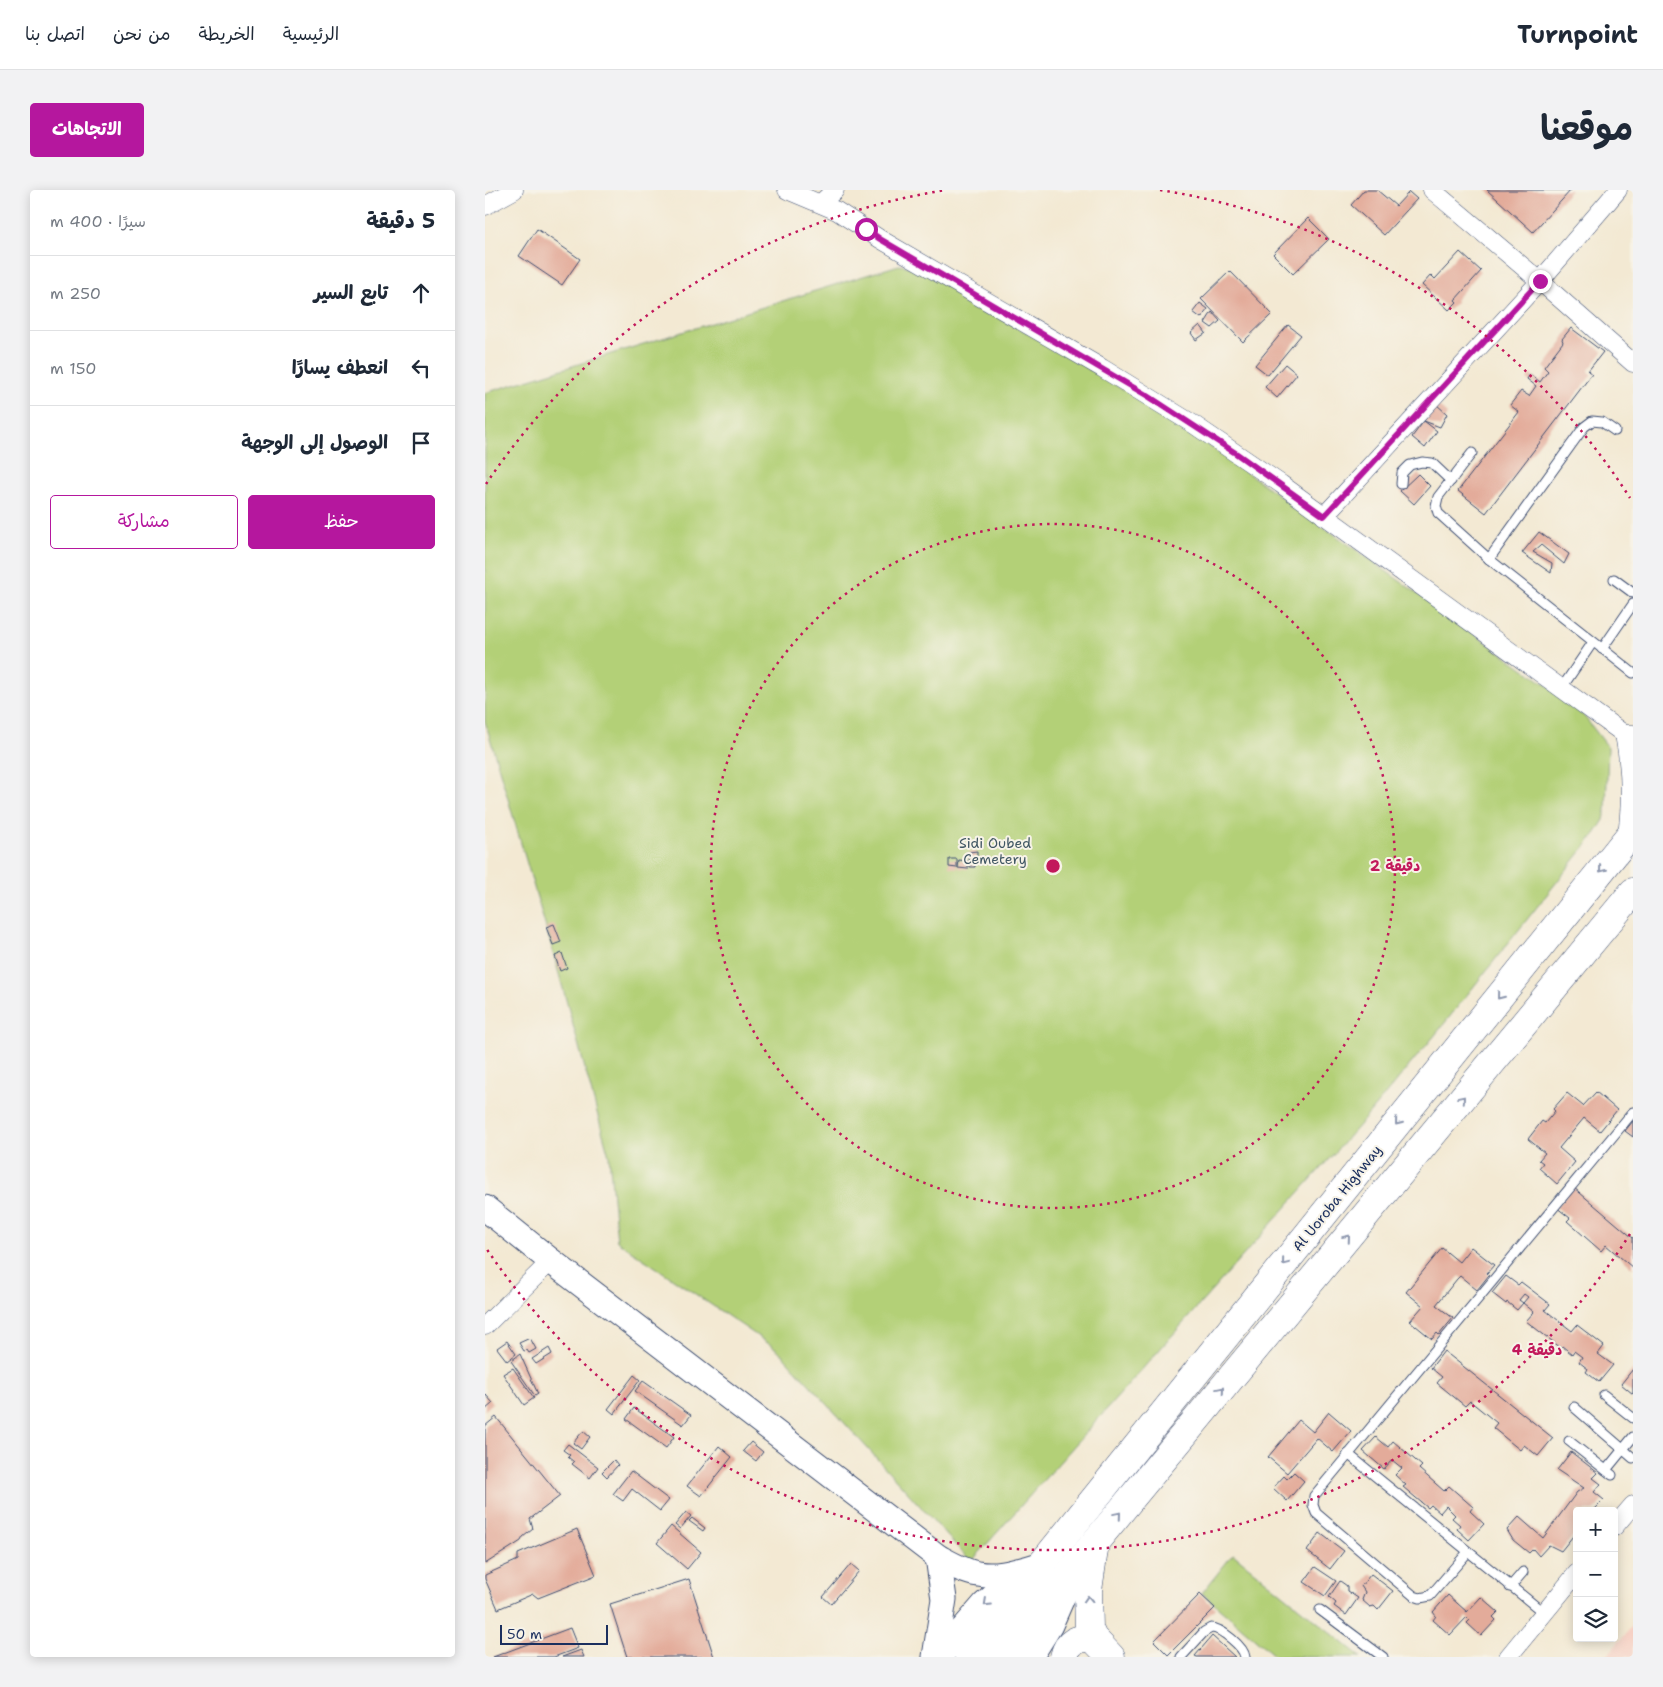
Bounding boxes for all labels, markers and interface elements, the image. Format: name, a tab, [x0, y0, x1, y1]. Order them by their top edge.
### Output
text: Turnpoint	[1517, 19, 1638, 51]
text: اتصل بنا	[25, 22, 85, 46]
text: من نحن	[113, 22, 171, 46]
text: الخريطة	[199, 22, 255, 46]
text: الرئيسية	[283, 22, 339, 46]
button: الاتجاهات	[30, 103, 144, 157]
text: موقعنا	[1540, 104, 1633, 151]
text: 5 دقيقة	[366, 207, 435, 235]
text: سيرًا · 400 m	[50, 211, 146, 232]
route start	[855, 218, 878, 241]
route end	[1529, 270, 1552, 293]
icon: ahead	[407, 279, 435, 307]
text: تابع السير	[314, 280, 388, 305]
text: 250 m	[50, 283, 101, 304]
icon: left	[407, 354, 435, 382]
text: انعطف يسارًا	[292, 355, 388, 380]
text: 150 m	[50, 358, 97, 379]
icon: arrive	[407, 429, 435, 457]
text: الوصول إلى الوجهة	[241, 430, 388, 455]
button: مشاركة	[50, 495, 238, 549]
button: حفظ	[248, 495, 435, 549]
park label: Sidi Oubed Cemetery	[959, 834, 1031, 868]
text: 2 دقيقة	[1370, 856, 1420, 876]
centre of rings	[1044, 857, 1062, 875]
one-way arrow	[1599, 864, 1608, 873]
one-way arrow	[1498, 990, 1506, 999]
one-way arrow	[1456, 1096, 1465, 1105]
one-way arrow	[1396, 1116, 1404, 1125]
street label: Al Uoroba Highway	[1288, 1141, 1386, 1255]
one-way arrow	[1342, 1235, 1350, 1244]
one-way arrow	[1283, 1256, 1291, 1265]
text: 4 دقيقة	[1512, 1340, 1562, 1360]
one-way arrow	[1216, 1387, 1224, 1396]
map controls	[1573, 1507, 1618, 1642]
button: +	[1573, 1507, 1618, 1552]
one-way arrow	[1112, 1512, 1121, 1521]
button: −	[1573, 1552, 1618, 1597]
one-way arrow	[1083, 1595, 1094, 1603]
one-way arrow	[983, 1597, 992, 1606]
button: layers	[1573, 1597, 1618, 1642]
scale bar	[500, 1622, 607, 1645]
text: 50 m	[507, 1625, 542, 1643]

